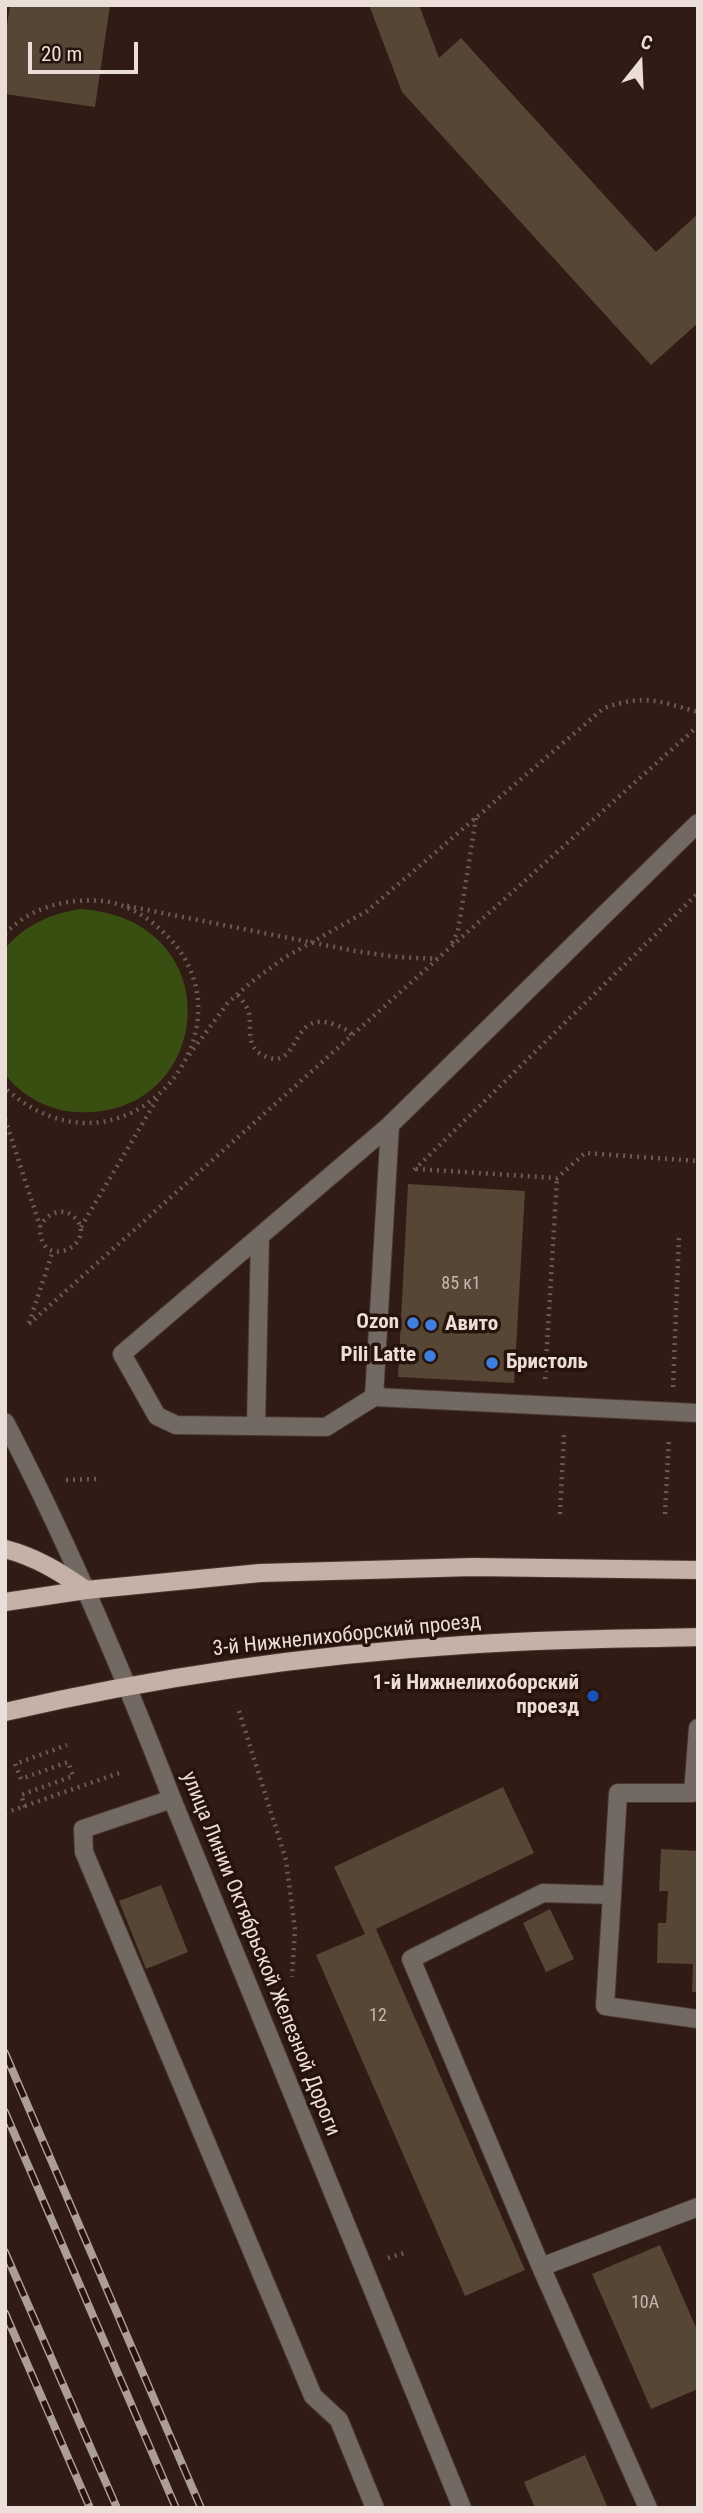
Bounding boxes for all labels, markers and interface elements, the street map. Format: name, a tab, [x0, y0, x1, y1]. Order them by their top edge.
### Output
scale bar	[32, 28, 142, 72]
north arrow	[605, 28, 675, 98]
text: С	[638, 30, 655, 55]
text: 20 m	[41, 42, 82, 66]
house number: 85 к1	[441, 1273, 481, 1295]
place label: Ozon	[356, 1310, 399, 1336]
place label: Авито	[445, 1312, 498, 1338]
marker: Ozon	[405, 1315, 421, 1331]
marker: Авито	[423, 1317, 439, 1333]
place label: Pili Latte	[340, 1343, 416, 1369]
marker: Pili Latte	[422, 1348, 438, 1364]
place label: Бристоль	[506, 1350, 588, 1376]
marker: Бристоль	[484, 1355, 500, 1371]
street label: 3-й Нижнелихоборский проезд	[212, 1609, 482, 1663]
place label: 1-й Нижнелихоборский проезд	[373, 1671, 579, 1721]
marker: 1-й Нижнелихоборский проезд	[585, 1688, 601, 1704]
street label: улица Линии Октябрьской Железной Дороги	[175, 1768, 345, 2140]
house number: 12	[369, 2005, 387, 2027]
house number: 10А	[631, 2292, 659, 2314]

